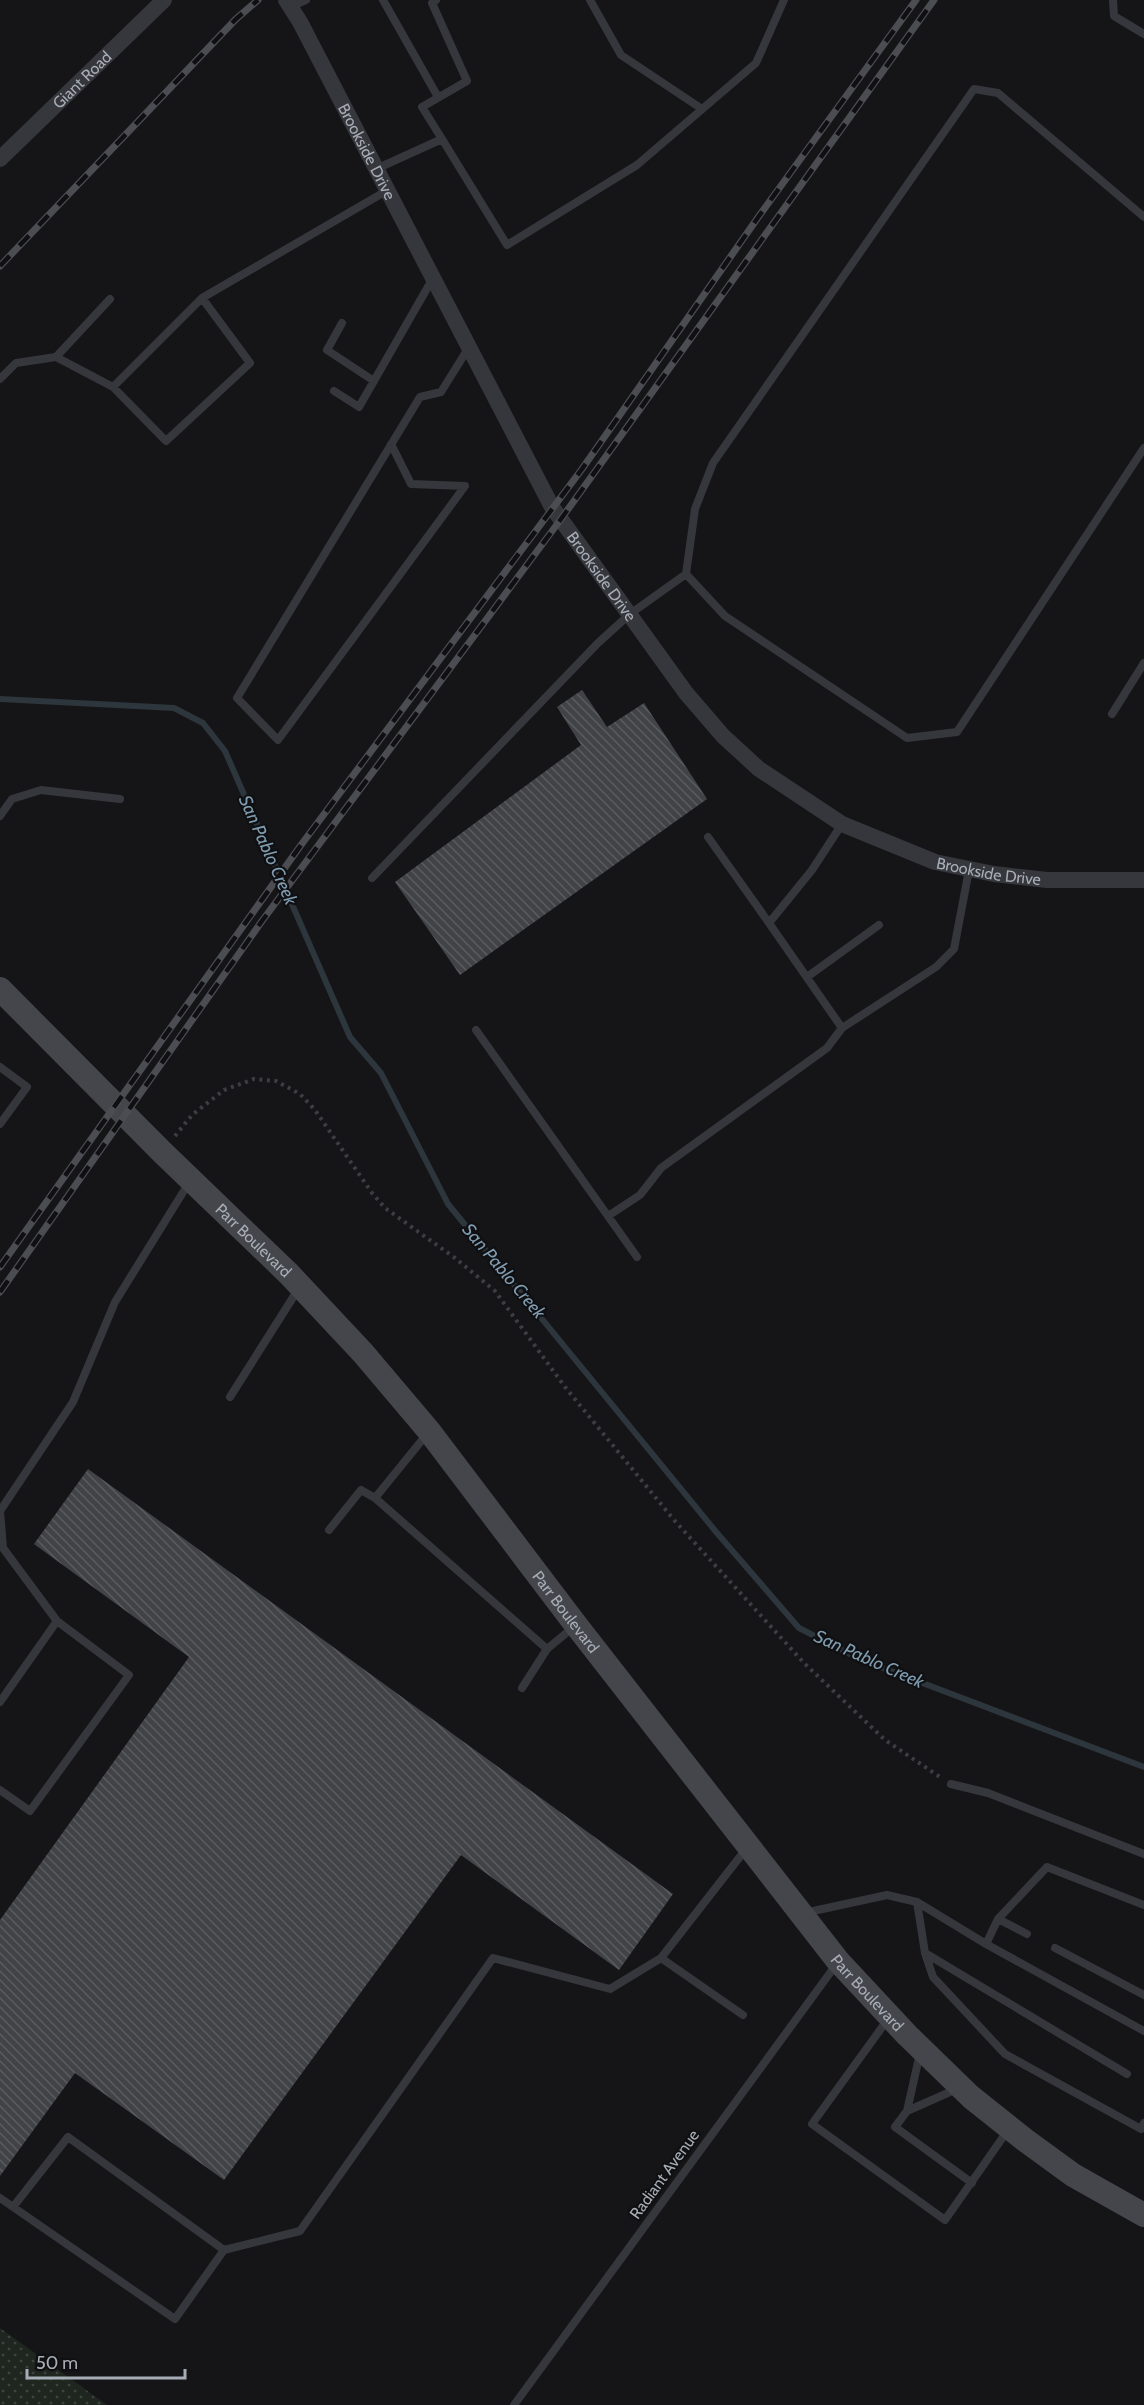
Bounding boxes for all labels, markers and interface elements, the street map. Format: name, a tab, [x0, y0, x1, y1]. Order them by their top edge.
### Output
street label: Giant Road	[49, 47, 115, 113]
street label: Brookside Drive	[334, 100, 400, 203]
street label: Brookside Drive	[563, 528, 640, 625]
water label: San Pablo Creek	[234, 792, 303, 909]
street label: Brookside Drive	[935, 854, 1042, 889]
street label: Parr Boulevard	[211, 1200, 295, 1281]
water label: San Pablo Creek	[458, 1219, 551, 1324]
street label: Parr Boulevard	[528, 1567, 603, 1657]
water label: San Pablo Creek	[811, 1625, 928, 1694]
street label: Parr Boulevard	[826, 1951, 908, 2035]
street label: Radiant Avenue	[626, 2126, 703, 2223]
scale bar	[27, 2342, 184, 2380]
text: 50 m	[36, 2352, 78, 2374]

